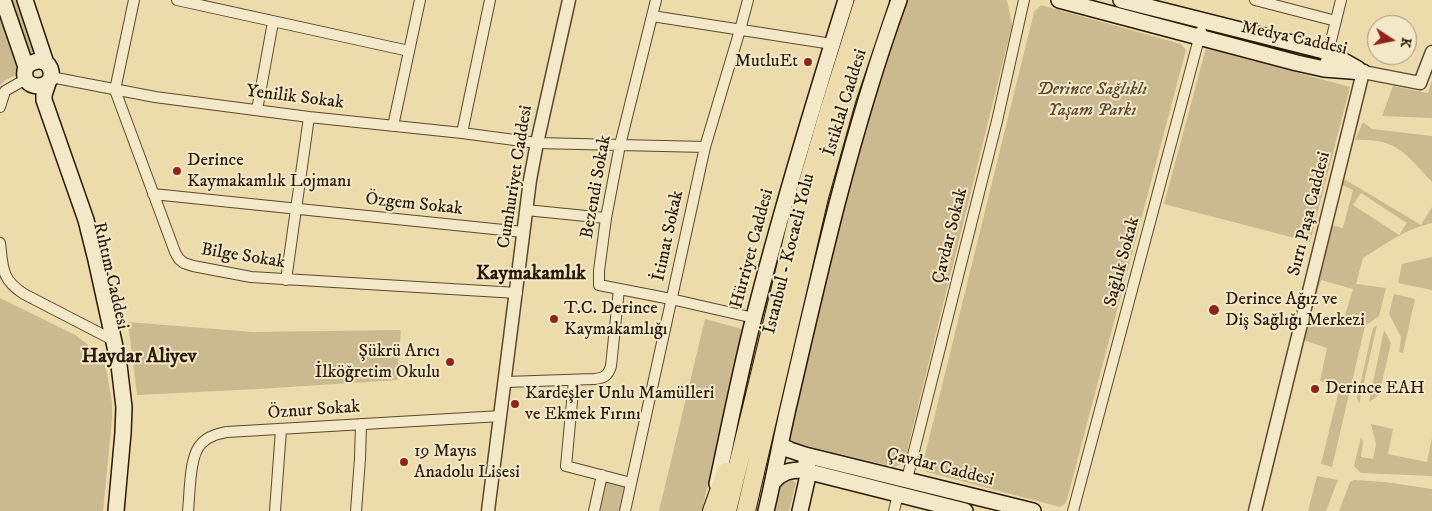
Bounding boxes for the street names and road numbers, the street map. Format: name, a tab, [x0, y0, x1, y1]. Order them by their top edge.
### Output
street label: Medya Caddesi	[1239, 17, 1349, 61]
street label: İstiklal Caddesi	[819, 47, 873, 159]
street label: Yenilik Sokak	[245, 81, 345, 115]
street label: Cumhuriyet Caddesi	[494, 104, 538, 250]
street label: Bezendi Sokak	[577, 134, 617, 240]
street label: Sırrı Paşa Caddesi	[1284, 150, 1336, 278]
street label: İstanbul - Kocaeli Yolu	[760, 171, 820, 337]
street label: Çavdar Sokak	[929, 186, 973, 286]
street label: Hürriyet Caddesi	[727, 187, 779, 311]
street label: Özgem Sokak	[364, 189, 464, 221]
street label: İtimat Sokak	[649, 189, 689, 283]
street label: Sağlık Sokak	[1101, 215, 1145, 309]
street label: Rıhtım Caddesi	[87, 220, 133, 332]
street label: Bilge Sokak	[199, 240, 287, 274]
street label: Öznur Sokak	[267, 397, 361, 425]
street label: Çavdar Caddesi	[884, 444, 996, 492]

